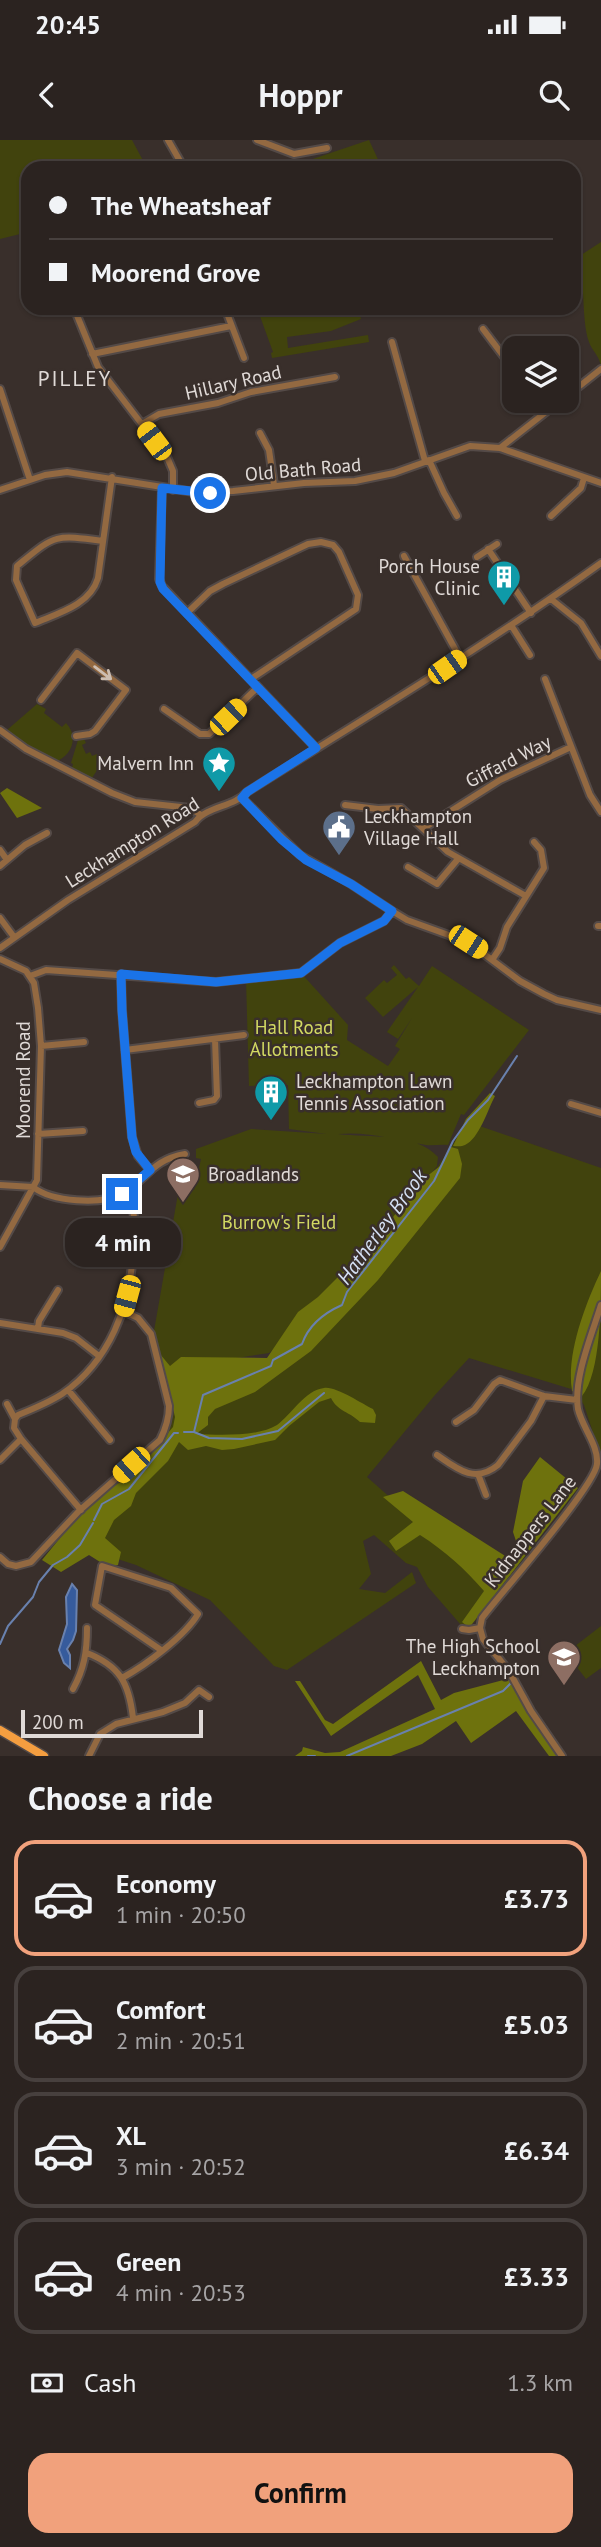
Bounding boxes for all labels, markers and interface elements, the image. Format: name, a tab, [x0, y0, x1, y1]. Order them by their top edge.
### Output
text: 20:45	[35, 8, 101, 41]
text: Hoppr	[259, 74, 342, 116]
icon: back	[28, 76, 66, 114]
icon: search	[535, 76, 573, 114]
text: The Wheatsheaf	[91, 189, 270, 222]
text: Moorend Grove	[91, 256, 261, 289]
map controls	[502, 336, 579, 413]
button: layers	[502, 336, 579, 413]
street label: Hillary Road	[182, 359, 284, 405]
district label: PILLEY	[38, 365, 112, 392]
car	[133, 418, 176, 464]
street label: Old Bath Road	[244, 452, 362, 486]
route start	[194, 477, 226, 509]
place label: Porch House Clinic	[379, 554, 480, 600]
building icon: Porch House Clinic	[485, 558, 523, 607]
car	[424, 646, 471, 688]
one-way arrow	[94, 665, 112, 680]
car	[206, 695, 251, 739]
street label: Giffard Way	[461, 729, 555, 793]
place icon: Malvern Inn	[200, 744, 238, 793]
place label: Malvern Inn	[97, 751, 194, 775]
street label: Leckhampton Road	[61, 791, 203, 893]
place label: Leckhampton Village Hall	[363, 804, 472, 850]
public building icon: Leckhampton Village Hall	[320, 808, 358, 857]
car	[445, 922, 492, 962]
park label: Hall Road Allotments	[250, 1015, 338, 1061]
street label: Moorend Road	[11, 1021, 35, 1139]
place label: Leckhampton Lawn Tennis Association	[296, 1069, 452, 1115]
building icon: Leckhampton Lawn Tennis Association	[252, 1073, 290, 1122]
school or university icon: Broadlands	[164, 1155, 202, 1204]
place label: Broadlands	[208, 1162, 299, 1186]
water label: Hatherley Brook	[331, 1162, 434, 1290]
route end	[106, 1178, 138, 1210]
park label: Burrow's Field	[222, 1210, 336, 1234]
callout: 4 min	[64, 1218, 180, 1268]
text: 4 min	[95, 1228, 151, 1257]
car	[112, 1273, 143, 1319]
car	[109, 1443, 154, 1487]
street label: Kidnappers Lane	[479, 1470, 581, 1592]
place label: The High School Leckhampton	[406, 1634, 540, 1680]
school or university icon: The High School Leckhampton	[545, 1638, 583, 1687]
scale bar	[21, 1707, 203, 1739]
text: 200 m	[32, 1710, 84, 1734]
text: Choose a ride	[28, 1777, 213, 1819]
icon: car	[32, 1867, 95, 1930]
text: Economy	[116, 1867, 216, 1900]
text: £3.73	[504, 1882, 569, 1915]
text: 1 min · 20:50	[116, 1900, 246, 1929]
icon: car	[32, 1993, 95, 2056]
text: Comfort	[116, 1993, 206, 2026]
text: £5.03	[504, 2008, 569, 2041]
text: 2 min · 20:51	[116, 2026, 246, 2055]
icon: car	[32, 2119, 95, 2182]
text: XL	[116, 2119, 146, 2152]
text: £6.34	[504, 2134, 569, 2167]
text: 3 min · 20:52	[116, 2152, 246, 2181]
icon: car	[32, 2245, 95, 2308]
text: Green	[116, 2245, 181, 2278]
text: £3.33	[504, 2260, 569, 2293]
text: 4 min · 20:53	[116, 2278, 246, 2307]
icon: cash	[28, 2364, 66, 2402]
text: Cash	[84, 2366, 136, 2399]
text: 1.3 km	[507, 2368, 573, 2397]
button: Confirm	[28, 2453, 573, 2533]

